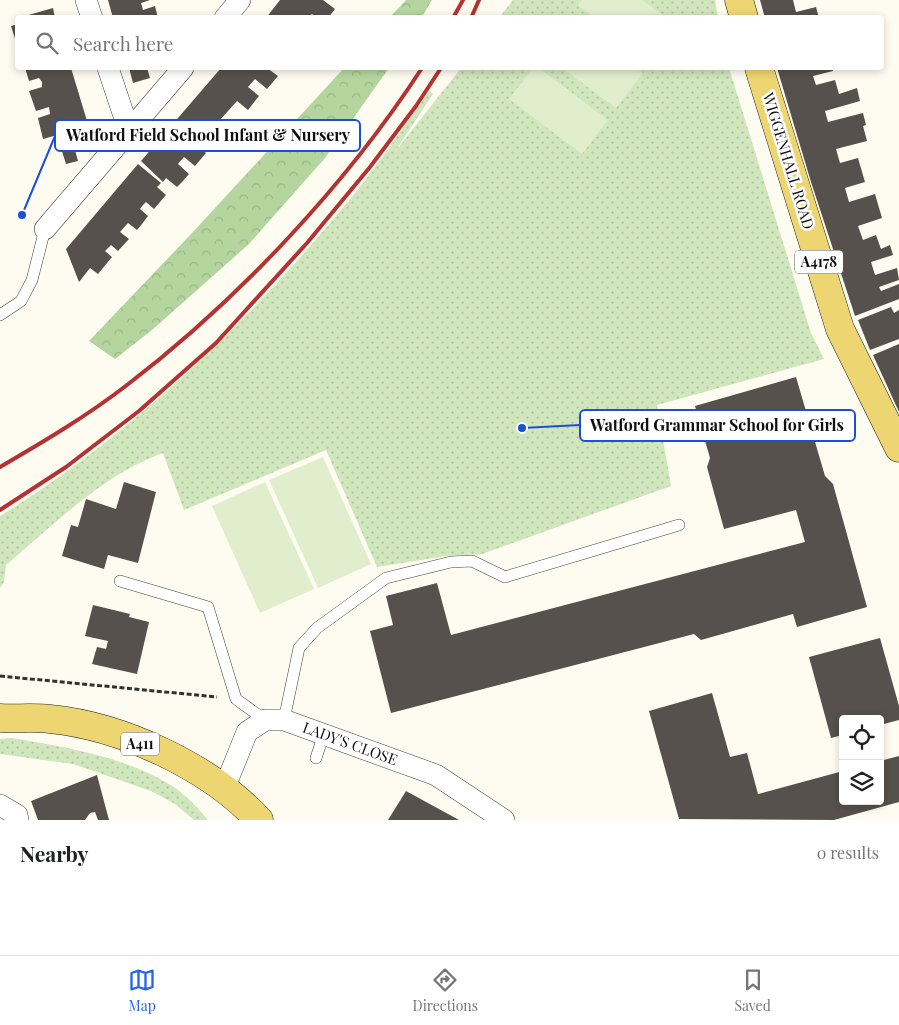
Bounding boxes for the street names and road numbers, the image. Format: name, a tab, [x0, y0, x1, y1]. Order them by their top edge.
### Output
street label: WIGGENHALL ROAD	[758, 89, 819, 232]
road number: A4178	[795, 250, 843, 274]
street label: LADY'S CLOSE	[300, 717, 401, 769]
road number: A411	[121, 732, 159, 756]

